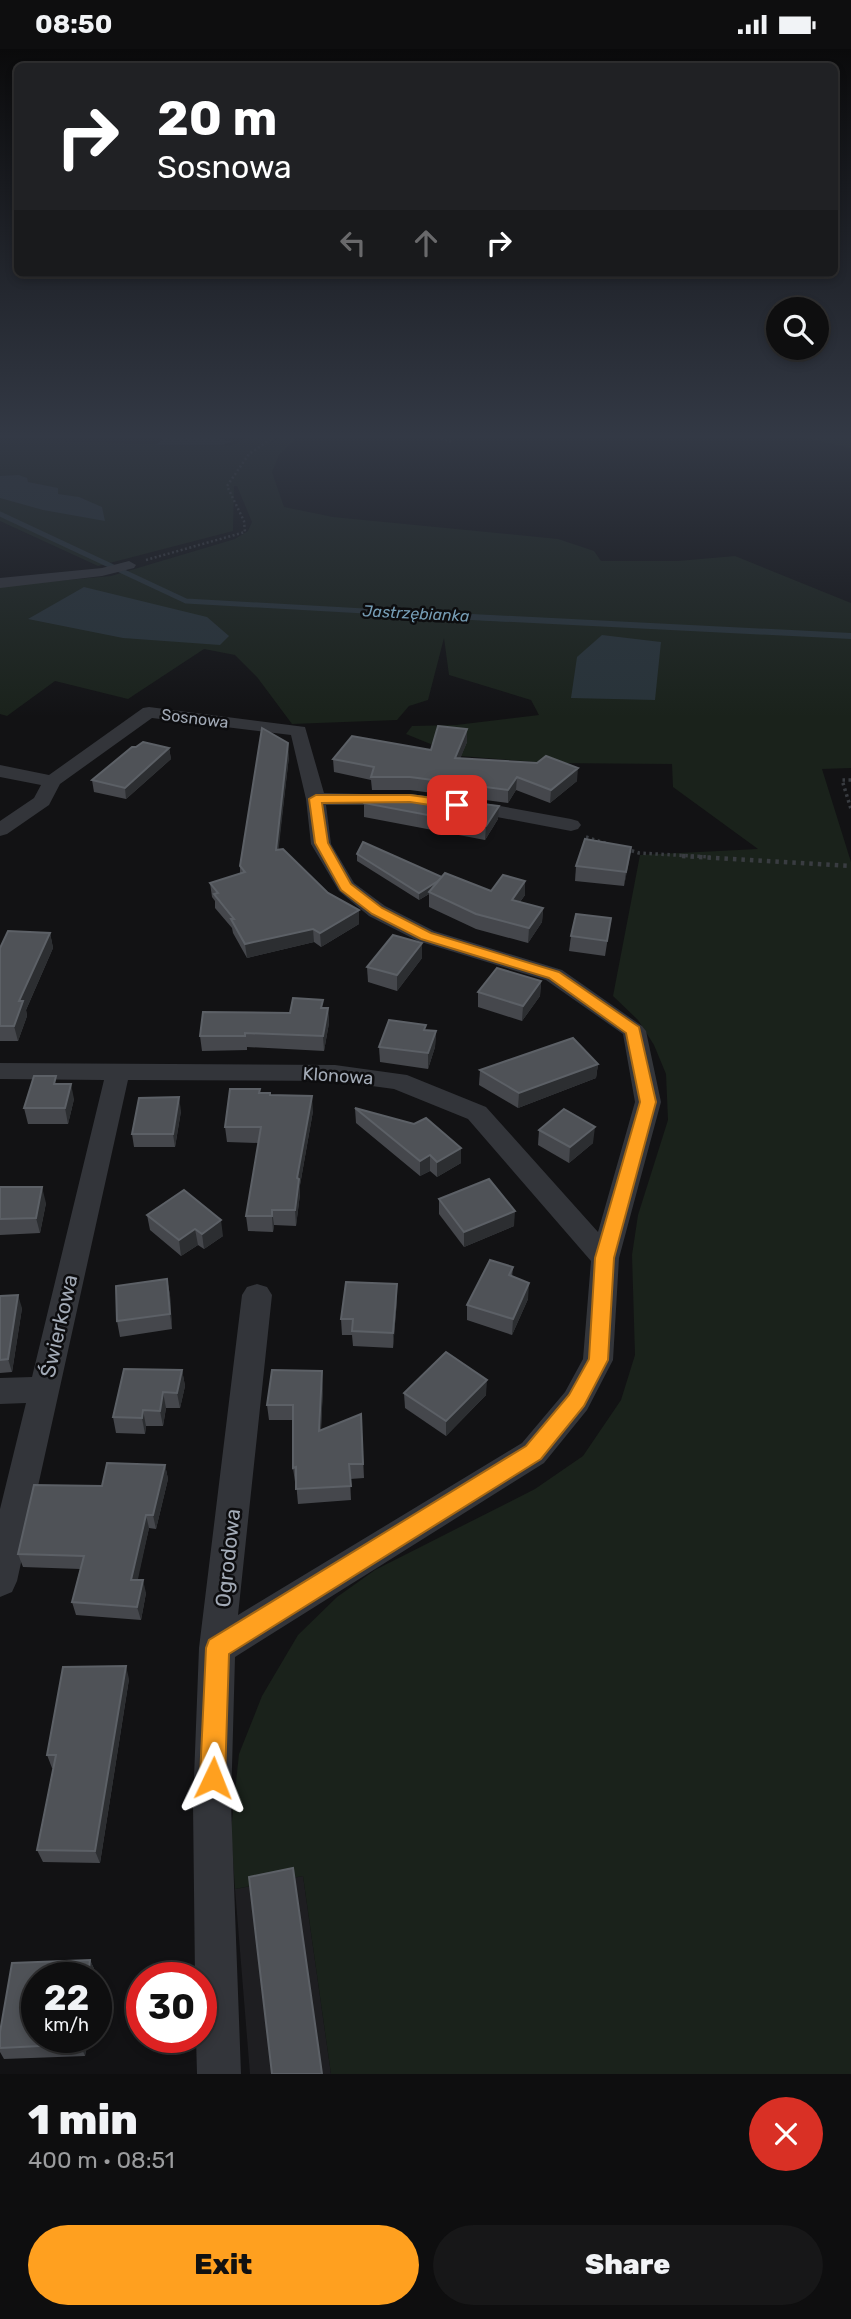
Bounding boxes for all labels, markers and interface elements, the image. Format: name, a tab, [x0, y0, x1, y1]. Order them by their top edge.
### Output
text: 08:50	[35, 9, 112, 40]
text: 20 m	[157, 89, 278, 147]
icon: right	[42, 91, 133, 182]
text: Sosnowa	[157, 148, 292, 186]
icon: left	[334, 224, 372, 262]
icon: ahead	[407, 224, 445, 262]
icon: right	[480, 224, 518, 262]
map controls	[766, 297, 829, 360]
button: search	[766, 297, 829, 360]
water label: Jastrzębianka	[362, 601, 470, 627]
street label: Sosnowa	[160, 705, 230, 732]
pin	[427, 775, 487, 835]
icon: arrive	[438, 786, 476, 824]
street label: Klonowa	[302, 1063, 374, 1089]
street label: Świerkowa	[35, 1272, 82, 1380]
street label: Ogrodowa	[210, 1507, 245, 1608]
position arrow	[176, 1741, 250, 1815]
speed limit sign: 30	[126, 1962, 217, 2053]
text: 22	[44, 1977, 89, 2019]
text: km/h	[44, 2014, 89, 2036]
text: 1 min	[28, 2095, 138, 2145]
button: close	[749, 2097, 823, 2171]
text: 400 m · 08:51	[28, 2146, 175, 2174]
button: Exit	[28, 2225, 419, 2305]
button: Share	[433, 2225, 823, 2305]

